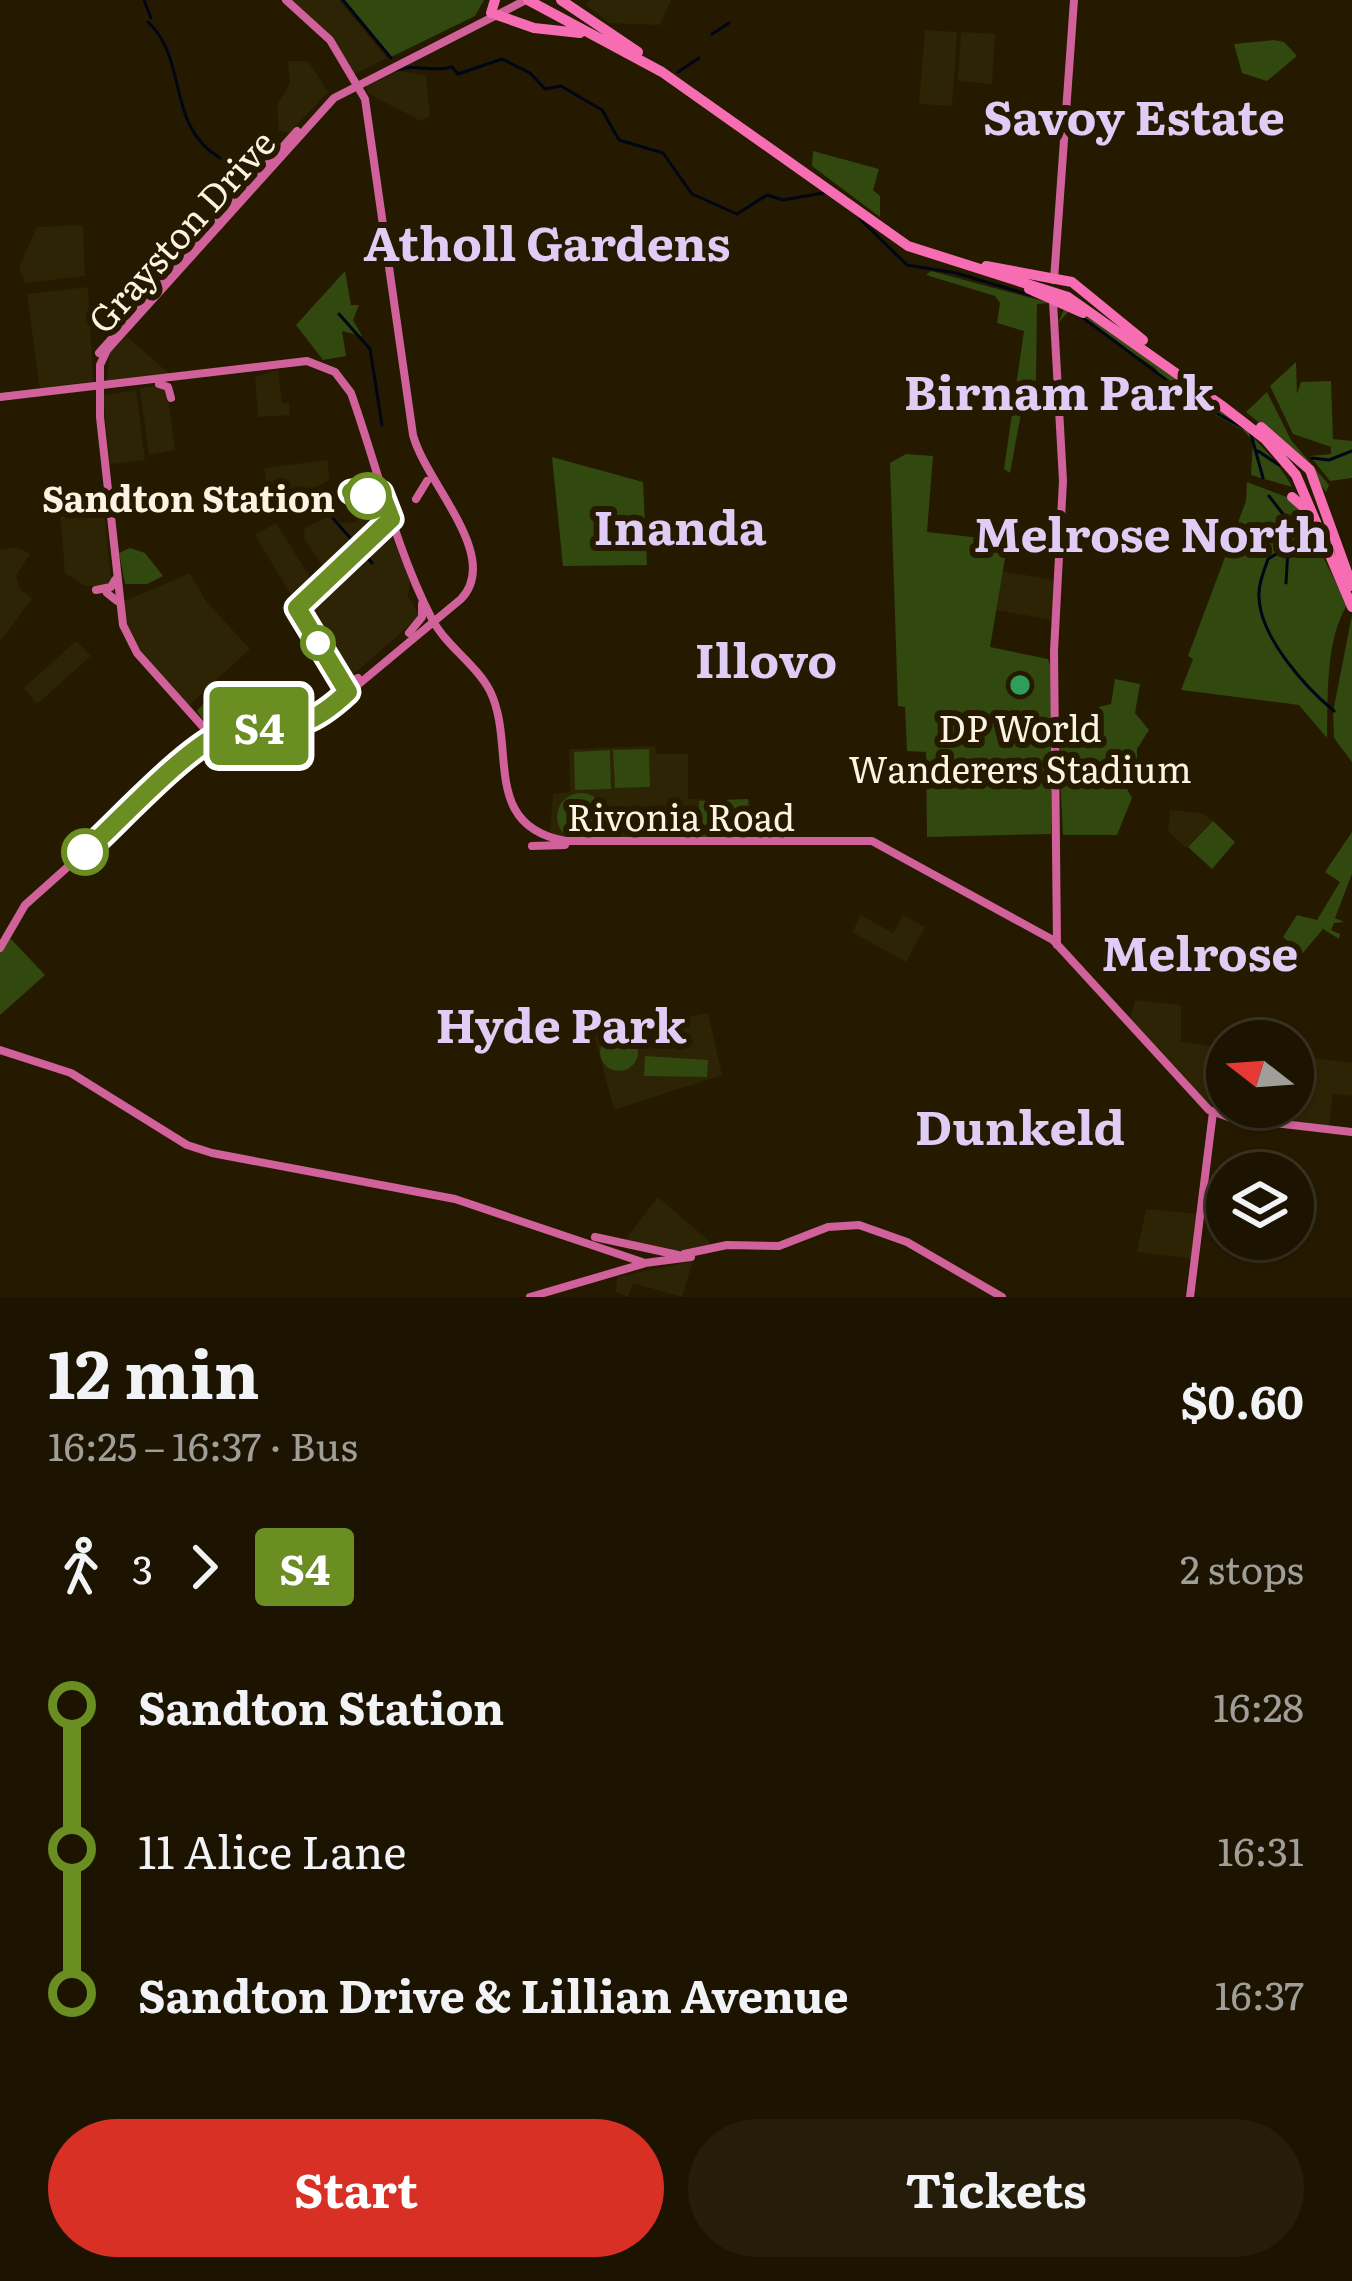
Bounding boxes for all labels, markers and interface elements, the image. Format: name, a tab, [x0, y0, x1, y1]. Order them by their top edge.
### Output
district label: Savoy Estate	[983, 79, 1285, 150]
street label: Grayston Drive	[74, 116, 286, 344]
district label: Atholl Gardens	[364, 205, 730, 276]
district label: Birnam Park	[904, 354, 1215, 425]
place label: Sandton Station	[42, 470, 335, 523]
marker: Sandton Station	[346, 474, 390, 518]
district label: Inanda	[594, 489, 767, 560]
district label: Melrose North	[974, 496, 1328, 567]
district label: Illovo	[695, 622, 837, 693]
unlabelled marker	[302, 627, 334, 659]
marker: DP World Wanderers Stadium	[1007, 672, 1033, 698]
line badge: S4	[205, 687, 313, 765]
text: S4	[233, 695, 285, 757]
place label: DP World Wanderers Stadium	[848, 700, 1192, 794]
street label: Rivonia Road	[567, 789, 795, 842]
unlabelled marker	[63, 830, 107, 874]
district label: Melrose	[1101, 915, 1299, 986]
district label: Hyde Park	[436, 987, 687, 1058]
north arrow	[1206, 1020, 1314, 1128]
map controls	[1206, 1020, 1314, 1260]
district label: Dunkeld	[915, 1089, 1125, 1160]
button: layers	[1206, 1152, 1314, 1260]
text: 12 min	[48, 1321, 260, 1419]
text: $0.60	[1181, 1366, 1304, 1433]
text: 16:25 – 16:37 · Bus	[48, 1415, 358, 1473]
icon: walk	[48, 1534, 114, 1600]
icon: forward	[171, 1534, 237, 1600]
text: S4	[279, 1536, 330, 1598]
text: 3	[132, 1538, 153, 1596]
text: 2 stops	[1180, 1538, 1304, 1596]
text: Sandton Station	[138, 1672, 504, 1739]
text: 16:28	[1213, 1676, 1304, 1734]
text: 11 Alice Lane	[138, 1816, 407, 1883]
text: 16:31	[1218, 1820, 1304, 1878]
text: Sandton Drive & Lillian Avenue	[138, 1960, 849, 2027]
text: 16:37	[1215, 1964, 1304, 2022]
button: Start	[48, 2119, 664, 2257]
button: Tickets	[688, 2119, 1304, 2257]

